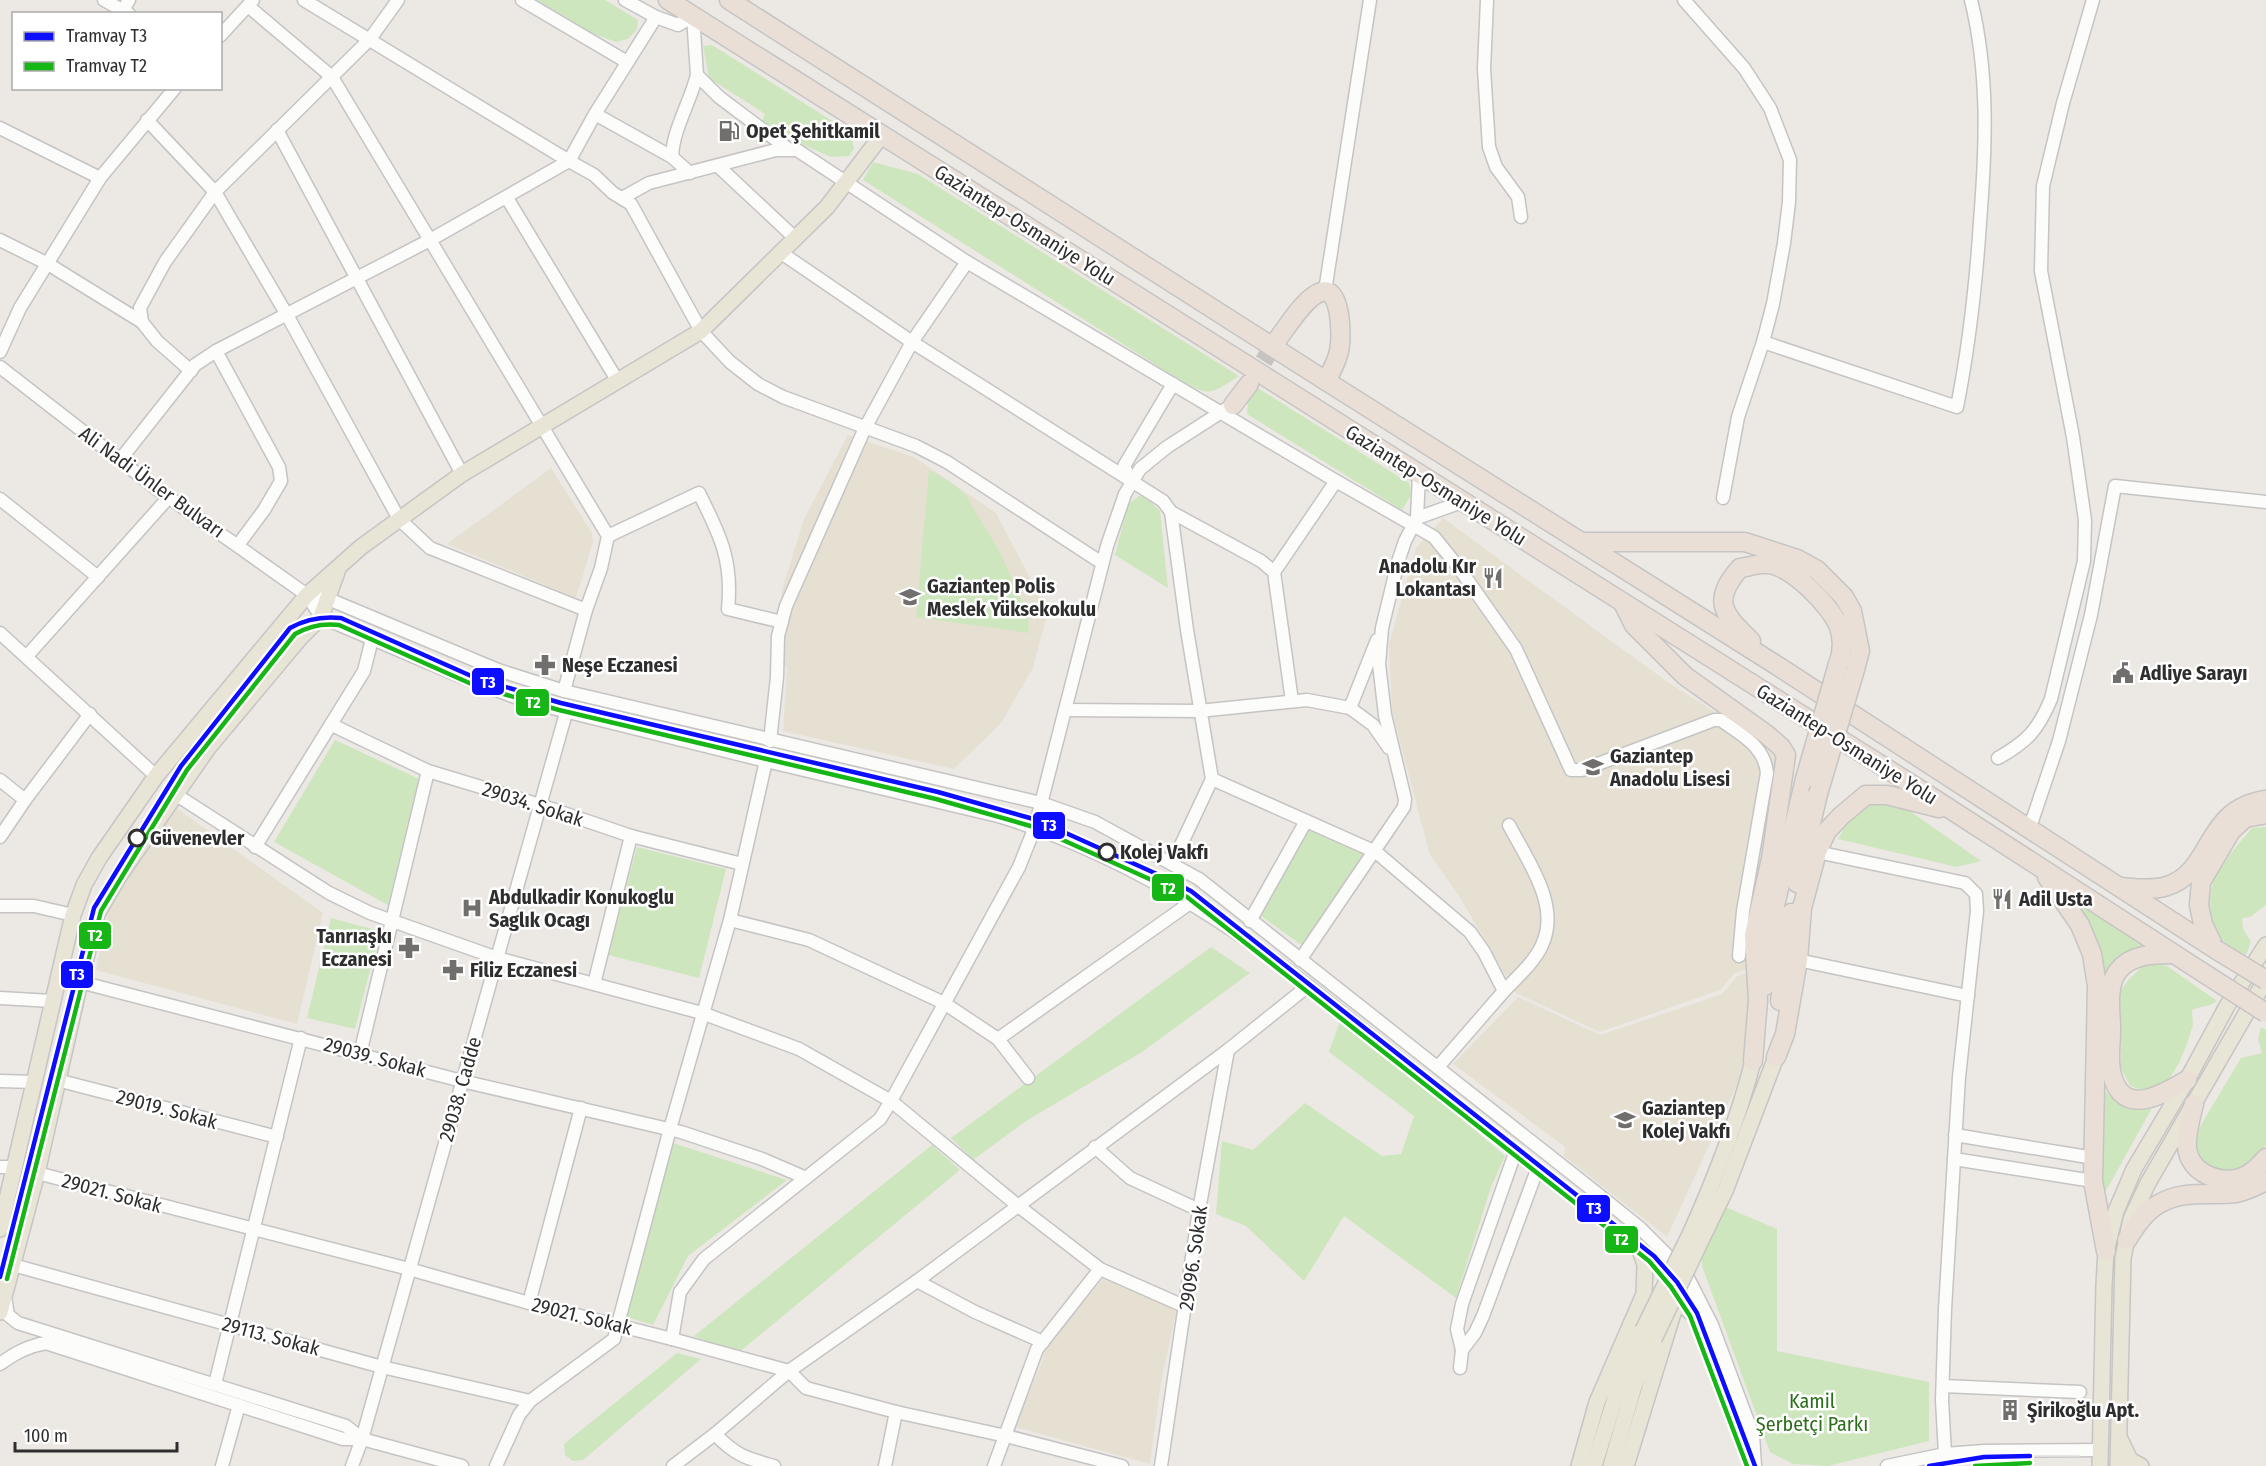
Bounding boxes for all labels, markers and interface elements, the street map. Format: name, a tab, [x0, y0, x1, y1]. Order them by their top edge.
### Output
legend	[12, 12, 222, 90]
text: Tramvay T3	[66, 25, 147, 47]
text: Tramvay T2	[66, 55, 147, 77]
fuel station icon: Opet Şehitkamil	[717, 119, 741, 143]
place label: Opet Şehitkamil	[746, 119, 880, 144]
street label: Gaziantep-Osmaniye Yolu	[930, 159, 1120, 291]
street label: Gaziantep-Osmaniye Yolu	[1341, 419, 1531, 551]
street label: Ali Nadi Ünler Bulvarı	[75, 421, 229, 543]
place label: Anadolu Kır Lokantası	[1378, 554, 1477, 601]
restaurant icon: Anadolu Kır Lokantası	[1481, 566, 1505, 590]
place label: Gaziantep Polis Meslek Yüksekokulu	[927, 574, 1096, 621]
school or university icon: Gaziantep Polis Meslek Yüksekokulu	[898, 585, 922, 609]
pharmacy icon: Neşe Eczanesi	[533, 653, 557, 677]
place label: Neşe Eczanesi	[562, 653, 678, 677]
public building icon: Adliye Sarayı	[2111, 661, 2135, 685]
place label: Adliye Sarayı	[2139, 661, 2247, 685]
line badge: T3	[471, 667, 505, 696]
text: T3	[480, 673, 496, 692]
street label: Gaziantep-Osmaniye Yolu	[1752, 678, 1942, 810]
line badge: T2	[515, 688, 550, 717]
text: T2	[525, 693, 541, 712]
place label: Gaziantep Anadolu Lisesi	[1609, 744, 1730, 791]
school or university icon: Gaziantep Anadolu Lisesi	[1581, 755, 1605, 779]
street label: 29034. Sokak	[479, 776, 587, 832]
line badge: T3	[1032, 811, 1066, 840]
text: T3	[1041, 816, 1057, 835]
place label: Güvenevler	[150, 826, 245, 850]
marker: Güvenevler	[128, 829, 146, 847]
place label: Kolej Vakfı	[1120, 840, 1208, 864]
marker: Kolej Vakfı	[1098, 843, 1116, 861]
line badge: T2	[1151, 873, 1185, 902]
text: T2	[1160, 879, 1176, 898]
place label: Abdulkadir Konukoglu Saglık Ocagı	[488, 885, 674, 932]
restaurant icon: Adil Usta	[1990, 887, 2014, 911]
place label: Adil Usta	[2018, 887, 2093, 911]
hospital icon: Abdulkadir Konukoglu Saglık Ocagı	[460, 896, 484, 920]
line badge: T2	[78, 921, 112, 950]
place label: Tanrıaşkı Eczanesi	[316, 924, 392, 971]
text: T2	[87, 926, 103, 945]
pharmacy icon: Tanrıaşkı Eczanesi	[397, 936, 421, 960]
pharmacy icon: Filiz Eczanesi	[441, 958, 465, 982]
place label: Filiz Eczanesi	[470, 958, 577, 982]
line badge: T3	[60, 960, 94, 989]
text: T3	[69, 965, 85, 984]
street label: 29039. Sokak	[321, 1032, 429, 1082]
street label: 29038. Cadde	[434, 1034, 486, 1144]
street label: 29019. Sokak	[114, 1084, 221, 1134]
place label: Gaziantep Kolej Vakfı	[1642, 1096, 1730, 1143]
school or university icon: Gaziantep Kolej Vakfı	[1613, 1108, 1637, 1132]
street label: 29021. Sokak	[59, 1168, 165, 1218]
line badge: T3	[1576, 1194, 1611, 1223]
text: T3	[1586, 1199, 1602, 1218]
street label: 29096. Sokak	[1174, 1203, 1212, 1312]
line badge: T2	[1604, 1225, 1639, 1254]
text: T2	[1613, 1230, 1629, 1249]
street label: 29021. Sokak	[529, 1292, 635, 1340]
street label: 29113. Sokak	[220, 1311, 323, 1361]
park label: Kamil Şerbetçi Parkı	[1756, 1389, 1868, 1437]
building icon: Şirikoğlu Apt.	[1998, 1398, 2022, 1422]
place label: Şirikoğlu Apt.	[2027, 1398, 2140, 1423]
scale bar	[15, 1415, 177, 1453]
text: 100 m	[24, 1425, 68, 1447]

